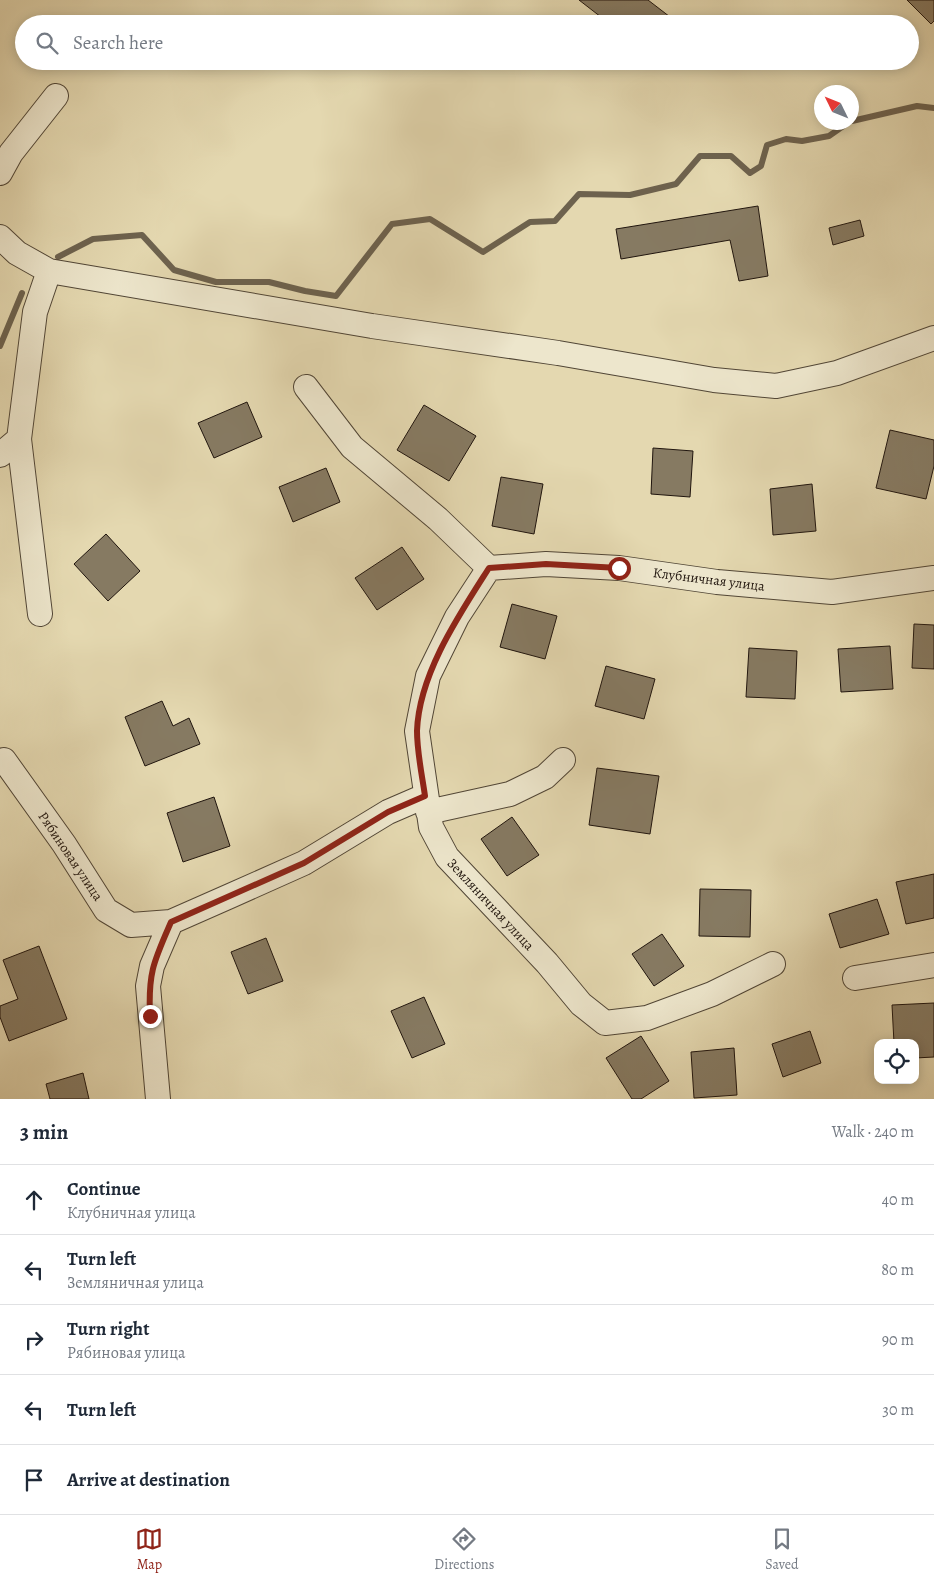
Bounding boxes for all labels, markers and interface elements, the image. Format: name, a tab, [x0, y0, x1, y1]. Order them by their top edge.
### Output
search box	[15, 15, 919, 70]
icon: search	[33, 29, 61, 57]
text: Search here	[73, 30, 163, 56]
north arrow	[814, 85, 859, 130]
route start	[608, 557, 631, 580]
street label: Клубничная улица	[652, 563, 766, 596]
street label: Рябиновая улица	[34, 808, 108, 905]
street label: Земляничная улица	[443, 854, 539, 955]
route end	[139, 1005, 162, 1028]
map controls	[874, 1039, 919, 1084]
button: locate	[874, 1039, 919, 1084]
text: 3 min	[20, 1118, 68, 1146]
text: Walk · 240 m	[832, 1121, 914, 1143]
text: Continue	[67, 1176, 141, 1202]
icon: ahead	[20, 1186, 48, 1214]
text: 40 m	[882, 1189, 914, 1211]
text: Клубничная улица	[67, 1202, 196, 1224]
text: Turn left	[67, 1246, 136, 1272]
icon: left	[20, 1256, 48, 1284]
text: 80 m	[881, 1259, 914, 1281]
text: Земляничная улица	[67, 1272, 204, 1294]
text: Turn right	[67, 1316, 149, 1342]
icon: right	[20, 1326, 48, 1354]
text: 90 m	[882, 1329, 914, 1351]
text: Рябиновая улица	[67, 1342, 185, 1364]
icon: left	[20, 1396, 48, 1424]
text: Turn left	[67, 1397, 136, 1423]
text: 30 m	[882, 1399, 914, 1421]
icon: arrive	[20, 1466, 48, 1494]
text: Arrive at destination	[67, 1467, 230, 1493]
tab: Map	[135, 1525, 163, 1574]
tab: Directions	[434, 1525, 494, 1574]
tab: Saved	[765, 1525, 799, 1574]

